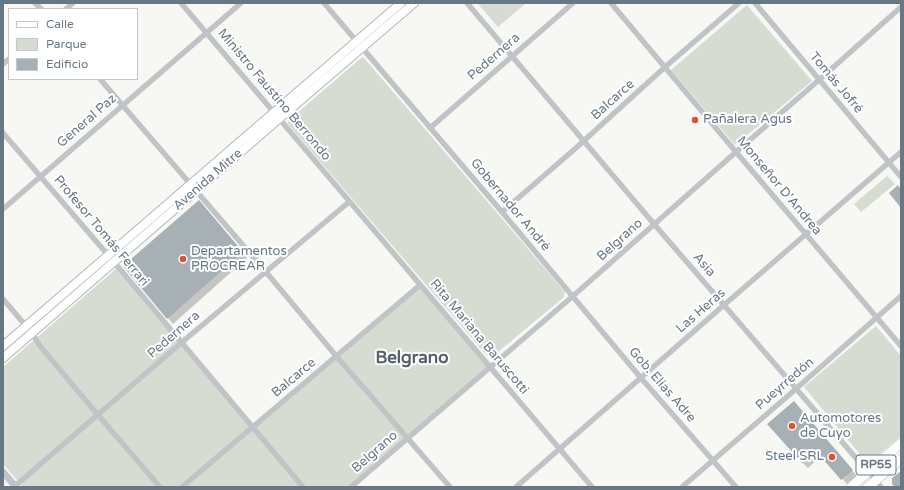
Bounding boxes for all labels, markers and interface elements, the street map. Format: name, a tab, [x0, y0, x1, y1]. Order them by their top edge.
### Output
legend	[8, 8, 138, 80]
text: Calle	[46, 17, 74, 31]
street label: Ministro Faustino Berrondo	[214, 26, 334, 164]
street label: Pedernera	[465, 30, 523, 84]
text: Parque	[46, 37, 87, 51]
street label: Tomás Jofré	[806, 49, 866, 117]
text: Edificio	[46, 57, 88, 71]
street label: Balcarce	[588, 77, 638, 123]
street label: General Paz	[54, 91, 120, 151]
place label: Pañalera Agus	[703, 112, 792, 128]
marker: Pañalera Agus	[690, 115, 700, 125]
street label: Monseñor D'Andrea	[733, 134, 825, 238]
street label: Avenida Mitre	[170, 146, 246, 214]
street label: Gobernador André	[467, 156, 553, 254]
street label: Profesor Tomás Ferrari	[50, 172, 152, 290]
street label: Belgrano	[594, 216, 646, 264]
place label: Departamentos PROCREAR	[191, 244, 287, 275]
street label: Asia	[689, 250, 719, 280]
marker: Departamentos PROCREAR	[178, 254, 188, 264]
street label: Rita Mariana Baruscotti	[426, 276, 532, 398]
street label: Las Heras	[673, 285, 729, 337]
street label: Pedernera	[145, 308, 203, 362]
street label: Gob. Elías Adre	[625, 344, 699, 426]
district label: Belgrano	[375, 349, 449, 369]
street label: Balcarce	[269, 355, 319, 401]
street label: Pueyrredón	[753, 355, 817, 413]
place label: Automotores de Cuyo	[800, 411, 881, 442]
marker: Automotores de Cuyo	[787, 421, 797, 431]
street label: Belgrano	[349, 428, 401, 476]
place label: Steel SRL	[765, 449, 824, 465]
marker: Steel SRL	[827, 452, 837, 462]
road number: RP55	[856, 455, 896, 475]

